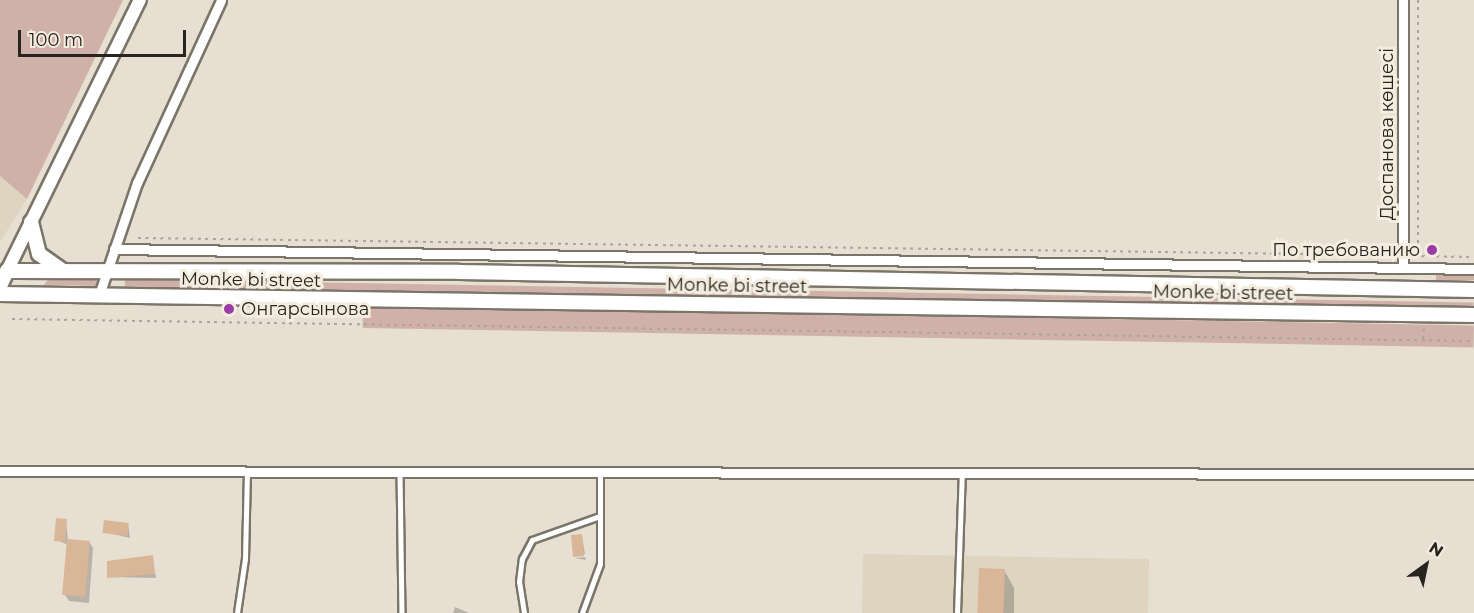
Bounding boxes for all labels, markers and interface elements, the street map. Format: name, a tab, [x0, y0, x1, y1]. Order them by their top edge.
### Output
scale bar	[21, 18, 189, 56]
text: 100 m	[29, 29, 83, 51]
street label: Доспанова көшесі	[1376, 48, 1398, 220]
place label: По требованию	[1272, 239, 1420, 261]
marker: По требованию	[1425, 243, 1439, 257]
street label: Monke bi street	[181, 268, 321, 292]
street label: Monke bi street	[667, 274, 807, 298]
street label: Monke bi street	[1153, 281, 1293, 305]
place label: Онгарсынова	[241, 298, 369, 320]
marker: Онгарсынова	[222, 302, 236, 316]
north arrow	[1396, 535, 1456, 595]
text: N	[1425, 538, 1447, 561]

